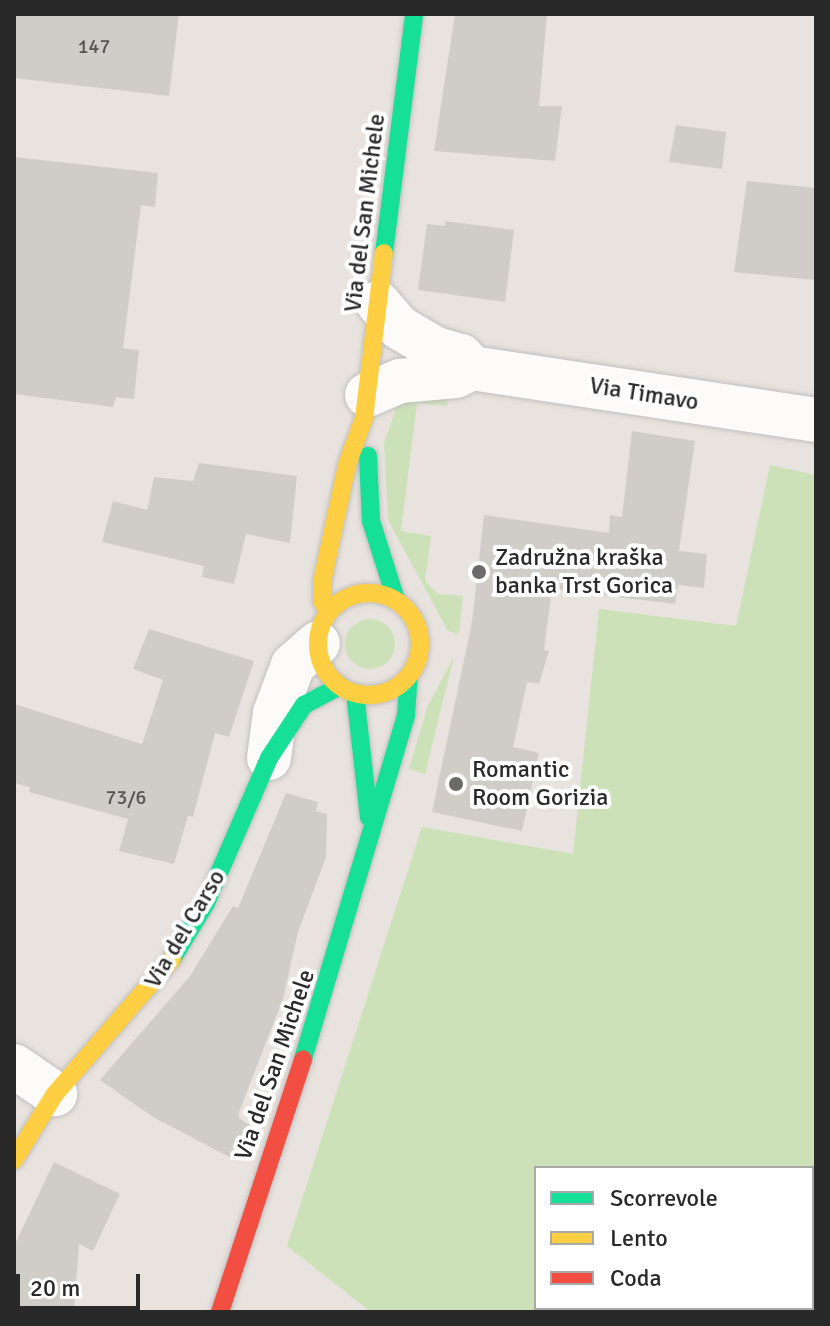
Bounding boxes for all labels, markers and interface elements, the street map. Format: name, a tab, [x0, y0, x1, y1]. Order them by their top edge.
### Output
house number: 147	[78, 34, 110, 58]
street label: Via del San Michele	[339, 112, 391, 314]
street label: Via Timavo	[587, 371, 701, 417]
place label: Zadružna kraška banka Trst Gorica	[495, 544, 673, 600]
marker: Zadružna kraška banka Trst Gorica	[470, 563, 488, 581]
place label: Romantic Room Gorizia	[472, 756, 609, 812]
marker: Romantic Room Gorizia	[447, 775, 465, 793]
house number: 73/6	[106, 785, 146, 809]
street label: Via del Carso	[138, 865, 232, 993]
street label: Via del San Michele	[229, 966, 321, 1164]
legend	[534, 1166, 814, 1310]
text: Scorrevole	[610, 1183, 718, 1213]
text: Lento	[610, 1223, 668, 1253]
scale bar	[20, 1258, 144, 1308]
text: Coda	[610, 1263, 662, 1293]
text: 20 m	[30, 1273, 80, 1303]

